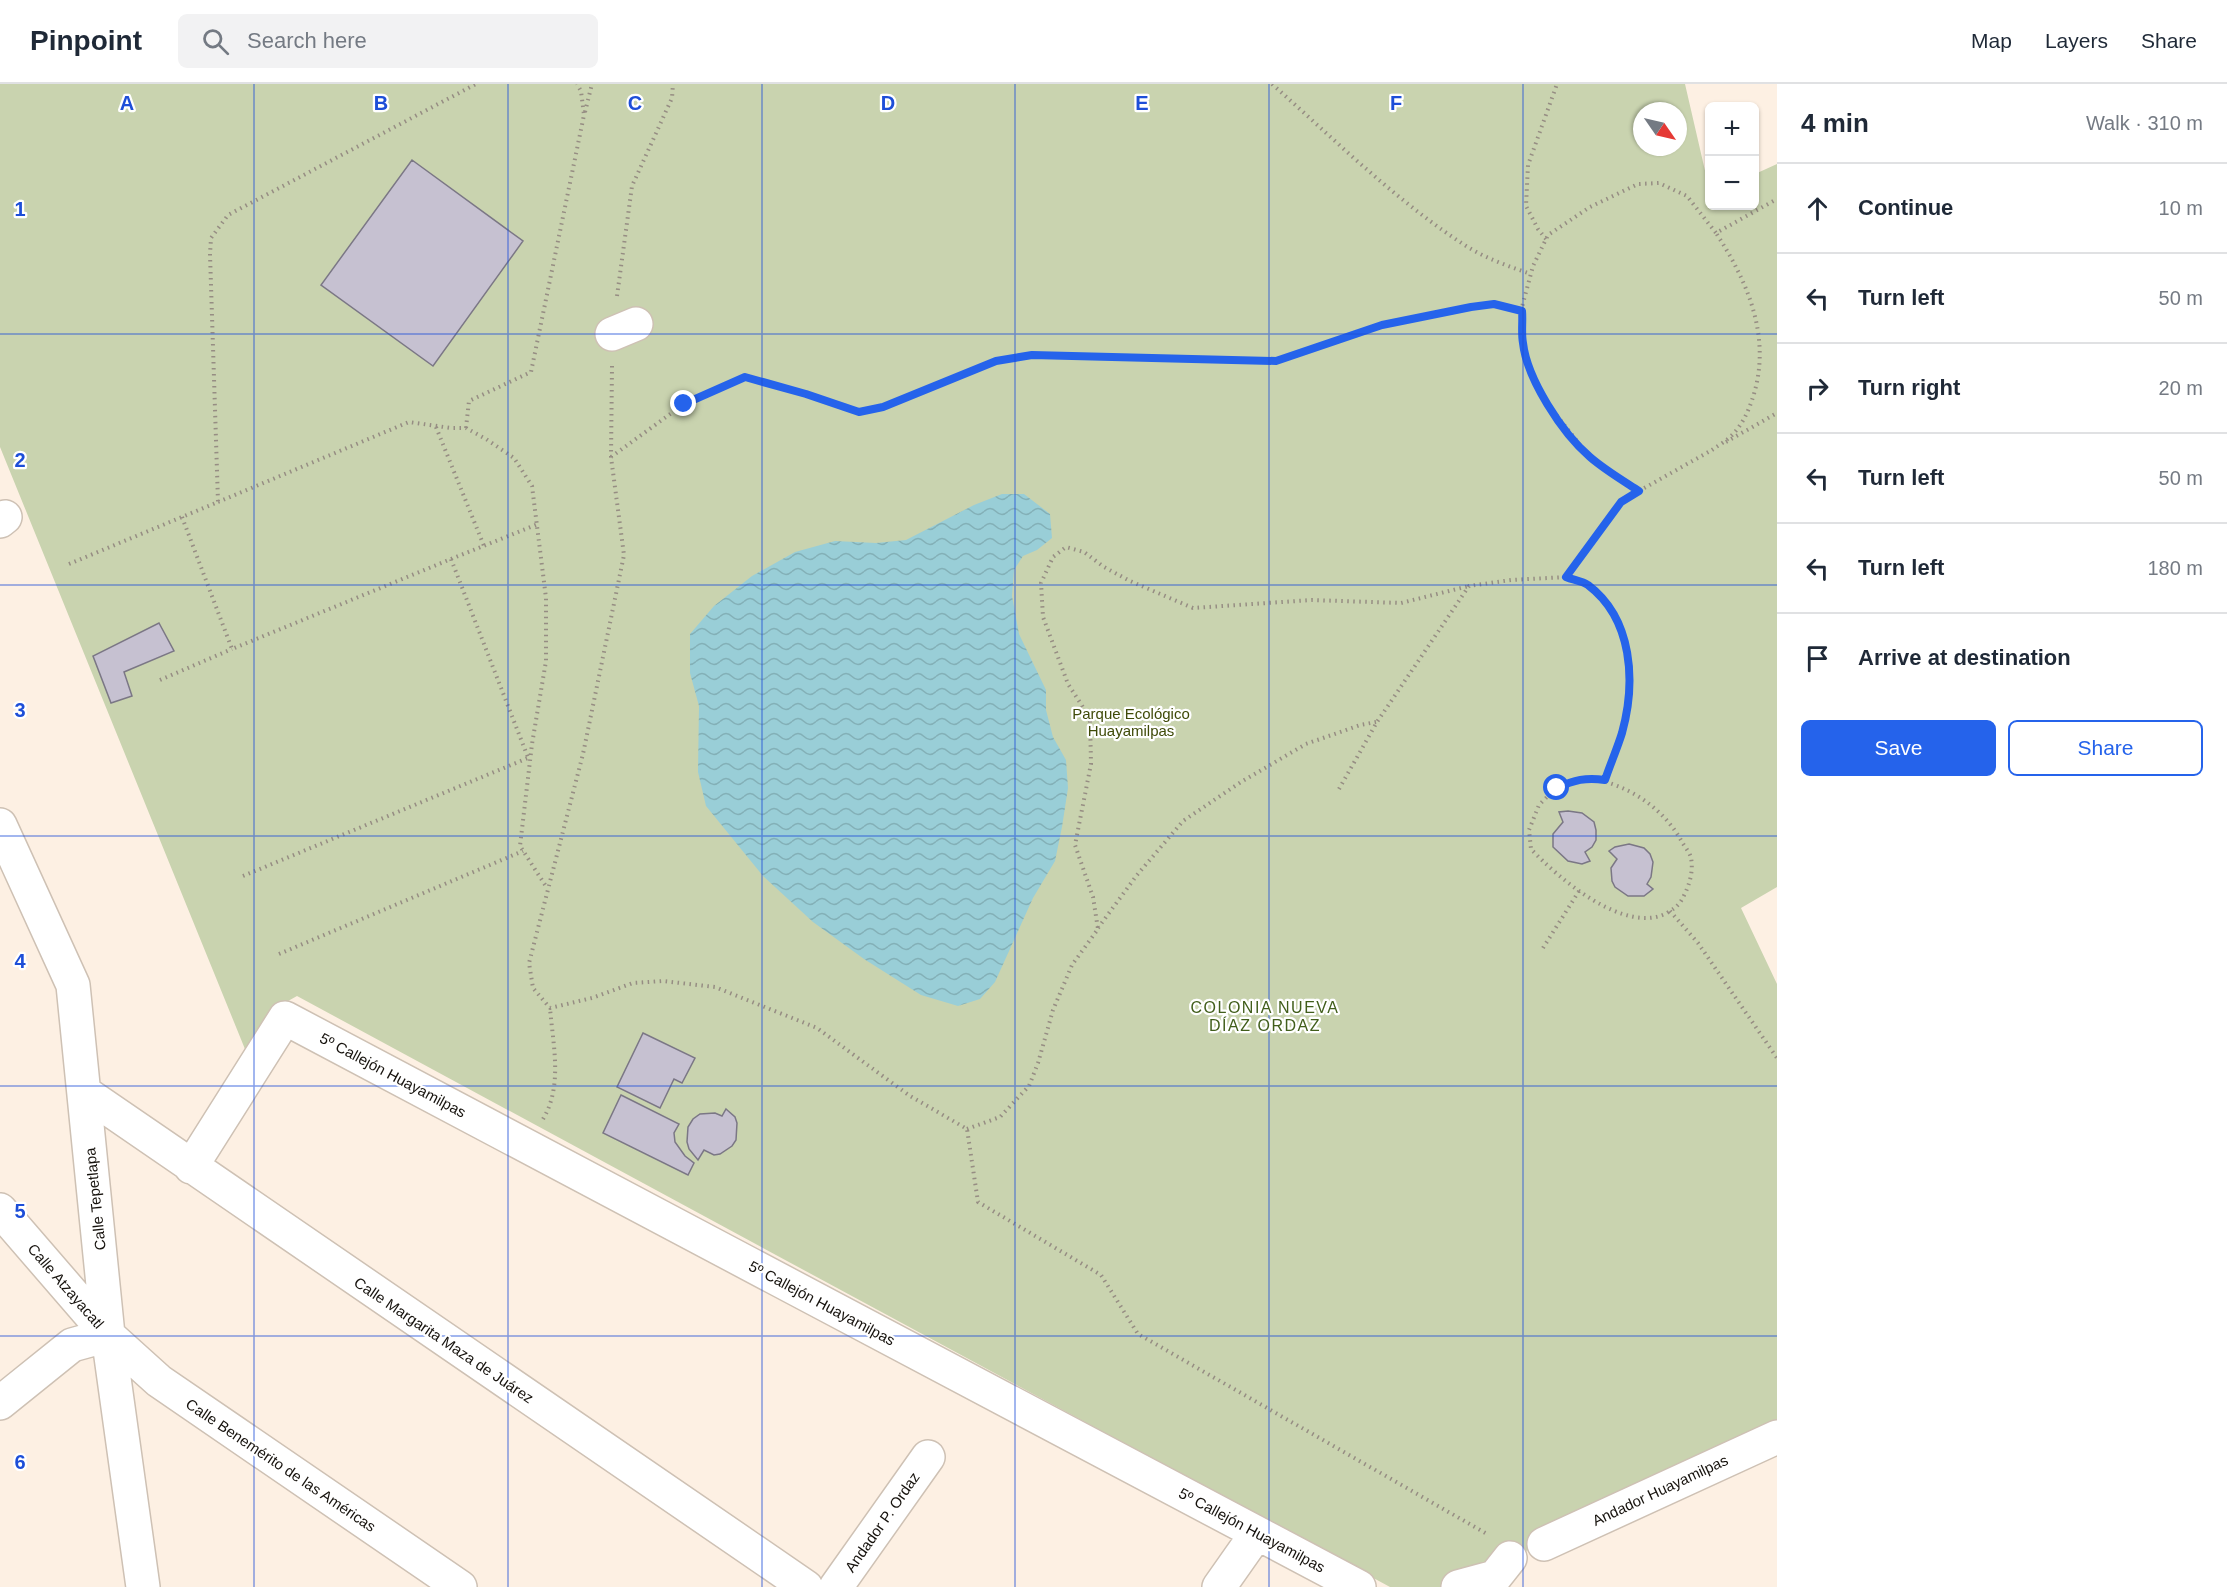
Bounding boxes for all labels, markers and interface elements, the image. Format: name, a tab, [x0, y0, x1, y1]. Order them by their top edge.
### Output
search box	[178, 14, 598, 68]
text: Pinpoint	[30, 25, 142, 56]
icon: search	[199, 25, 232, 58]
text: Search here	[247, 28, 367, 53]
text: Map	[1971, 29, 2012, 52]
text: Layers	[2045, 29, 2108, 52]
text: Share	[2141, 29, 2197, 52]
text: A	[120, 92, 134, 114]
text: B	[374, 92, 388, 114]
text: C	[628, 92, 642, 114]
text: D	[881, 92, 895, 114]
text: E	[1135, 92, 1149, 114]
text: F	[1390, 92, 1402, 114]
north arrow	[1633, 102, 1687, 156]
map controls	[1705, 102, 1759, 210]
button: +	[1705, 102, 1759, 156]
text: 4 min	[1801, 108, 1869, 138]
text: Walk · 310 m	[2086, 112, 2203, 134]
button: −	[1705, 156, 1759, 210]
icon: ahead	[1801, 192, 1834, 225]
text: Continue	[1858, 195, 1953, 220]
text: 10 m	[2159, 197, 2203, 219]
text: 1	[14, 198, 26, 220]
icon: left	[1801, 282, 1834, 315]
text: Turn left	[1858, 285, 1944, 310]
text: 50 m	[2159, 287, 2203, 309]
icon: right	[1801, 372, 1834, 405]
text: Turn right	[1858, 375, 1960, 400]
text: 20 m	[2159, 377, 2203, 399]
route end	[670, 390, 696, 416]
text: 2	[14, 449, 26, 471]
icon: left	[1801, 462, 1834, 495]
text: Turn left	[1858, 465, 1944, 490]
text: 50 m	[2159, 467, 2203, 489]
icon: left	[1801, 552, 1834, 585]
text: Turn left	[1858, 555, 1944, 580]
text: 180 m	[2147, 557, 2203, 579]
icon: arrive	[1801, 642, 1834, 675]
text: Arrive at destination	[1858, 645, 2071, 670]
text: 3	[14, 699, 26, 721]
park label: Parque Ecológico Huayamilpas	[1072, 705, 1190, 739]
button: Save	[1801, 720, 1996, 776]
button: Share	[2008, 720, 2203, 776]
route start	[1543, 774, 1569, 800]
text: 4	[14, 950, 26, 972]
district label: COLONIA NUEVA DÍAZ ORDAZ	[1190, 999, 1340, 1034]
street label: 5º Callejón Huayamilpas	[317, 1029, 469, 1121]
street label: Calle Tepetlapa	[81, 1146, 109, 1251]
text: 5	[14, 1200, 26, 1222]
street label: Calle Atzayacatl	[25, 1240, 107, 1332]
street label: 5º Callejón Huayamilpas	[746, 1257, 898, 1349]
street label: Calle Margarita Maza de Juárez	[351, 1274, 537, 1406]
street label: Calle Benemérito de las Américas	[183, 1395, 379, 1535]
text: 6	[14, 1451, 26, 1473]
street label: Andador Huayamilpas	[1590, 1451, 1730, 1529]
street label: Andador P. Ordaz	[841, 1469, 923, 1575]
street label: 5º Callejón Huayamilpas	[1176, 1484, 1328, 1576]

